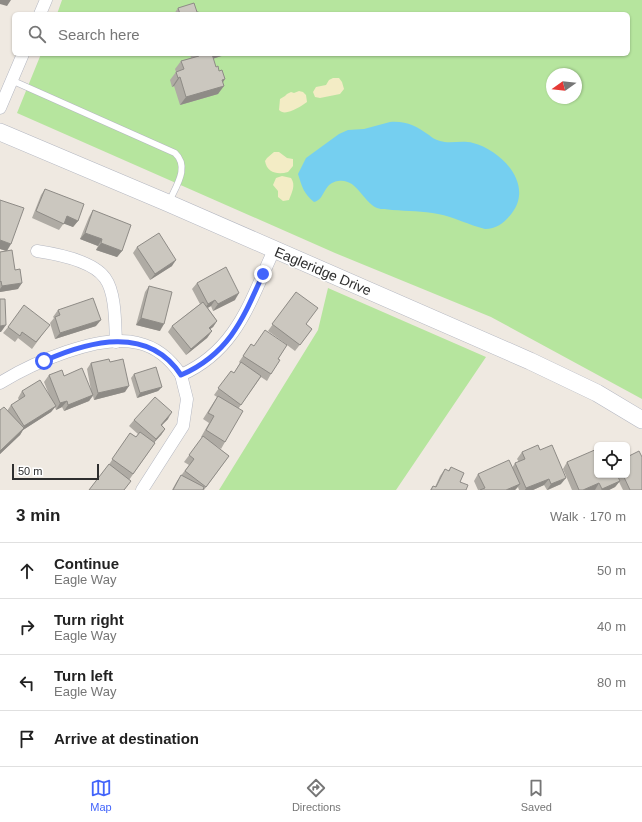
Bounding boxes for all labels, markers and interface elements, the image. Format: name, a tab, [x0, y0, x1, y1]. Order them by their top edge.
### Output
search box	[12, 12, 630, 56]
icon: search	[26, 23, 48, 45]
text: Search here	[58, 26, 140, 43]
north arrow	[546, 68, 582, 104]
street label: Eagleridge Drive	[272, 243, 374, 299]
route end	[254, 265, 272, 283]
route start	[35, 352, 53, 370]
map controls	[594, 442, 630, 478]
button: locate	[594, 442, 630, 478]
scale bar	[12, 462, 99, 481]
text: 50 m	[18, 465, 42, 477]
text: 3 min	[16, 506, 60, 525]
text: Walk · 170 m	[550, 509, 626, 524]
text: Continue	[54, 555, 119, 572]
icon: ahead	[16, 560, 38, 582]
text: 50 m	[597, 563, 626, 578]
text: Eagle Way	[54, 572, 116, 587]
text: Turn right	[54, 611, 124, 628]
icon: right	[16, 616, 38, 638]
text: 40 m	[597, 619, 626, 634]
text: Eagle Way	[54, 628, 116, 643]
text: Turn left	[54, 667, 113, 684]
icon: left	[16, 672, 38, 694]
text: 80 m	[597, 675, 626, 690]
text: Eagle Way	[54, 684, 116, 699]
icon: arrive	[16, 728, 38, 750]
text: Arrive at destination	[54, 730, 199, 747]
tab: Map	[90, 777, 112, 813]
tab: Directions	[292, 777, 341, 813]
tab: Saved	[521, 777, 552, 813]

